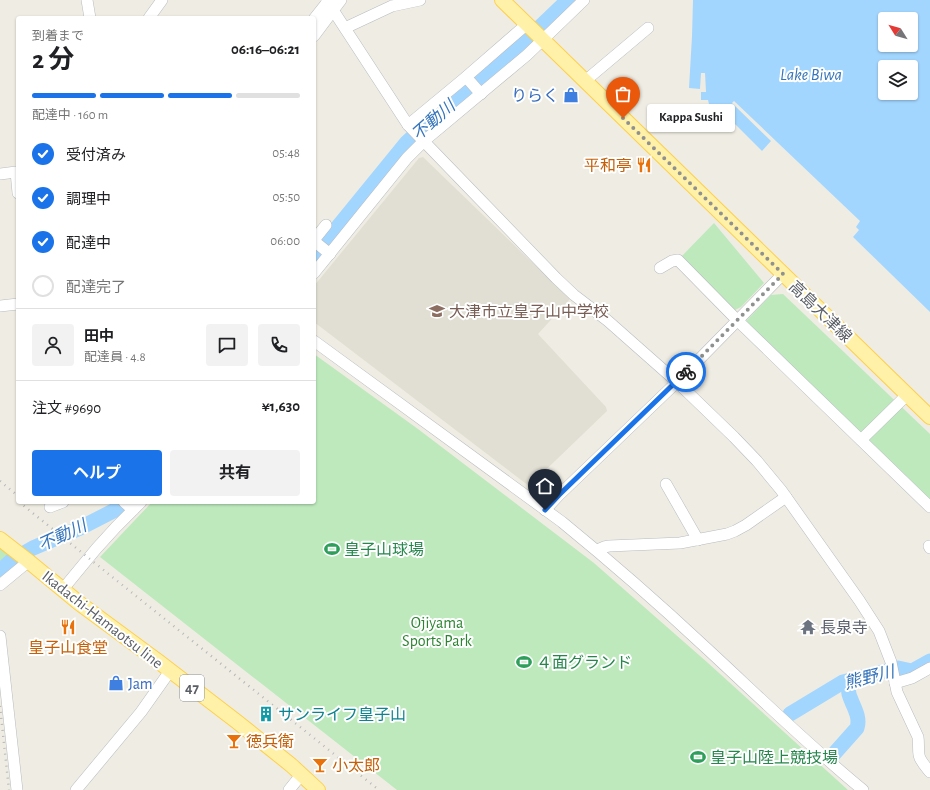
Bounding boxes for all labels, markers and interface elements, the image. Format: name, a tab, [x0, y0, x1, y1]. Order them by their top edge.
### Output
north arrow	[878, 12, 918, 52]
map controls	[878, 12, 918, 100]
text: 到着まで	[32, 30, 84, 43]
text: 06:16–06:21	[231, 42, 300, 57]
text: 2 分	[32, 47, 74, 73]
button: layers	[878, 60, 918, 100]
water label: Lake Biwa	[780, 66, 842, 83]
pin	[606, 77, 640, 118]
icon: bag	[612, 83, 634, 105]
shop icon: りらく	[562, 86, 580, 104]
place label: りらく	[511, 87, 559, 104]
water label: 不動川	[408, 95, 460, 144]
callout: Kappa Sushi	[647, 104, 735, 132]
text: 配達中 · 160 m	[32, 109, 108, 122]
text: Kappa Sushi	[659, 111, 723, 124]
icon: check	[32, 143, 54, 165]
text: 05:48	[272, 147, 300, 160]
text: 受付済み	[66, 148, 126, 163]
restaurant icon: 平和亭	[635, 156, 653, 174]
place label: 平和亭	[584, 157, 632, 174]
icon: check	[32, 187, 54, 209]
text: 05:50	[272, 191, 300, 204]
text: 調理中	[66, 192, 111, 207]
icon: check	[32, 231, 54, 253]
text: 06:00	[270, 235, 300, 248]
text: 配達中	[66, 236, 111, 251]
street label: 高島大津線	[786, 277, 855, 345]
text: 配達完了	[66, 280, 126, 295]
school or university icon: 大津市立皇子山中学校	[428, 302, 446, 320]
place label: 大津市立皇子山中学校	[449, 303, 609, 320]
button: person	[32, 324, 74, 366]
button: chat	[206, 324, 248, 366]
button: phone	[258, 324, 300, 366]
text: 田中	[84, 329, 114, 344]
text: 配達員 · 4.8	[84, 351, 146, 364]
courier	[666, 352, 706, 392]
icon: bike	[675, 361, 697, 383]
text: ¥1,630	[262, 399, 300, 414]
text: 注文 #9690	[32, 401, 101, 416]
button: ヘルプ	[32, 450, 162, 496]
button: 共有	[170, 450, 300, 496]
pin	[528, 469, 562, 510]
icon: home	[534, 475, 556, 497]
water label: 不動川	[35, 515, 91, 554]
sports icon: 皇子山球場	[323, 540, 341, 558]
place label: 皇子山球場	[344, 541, 424, 558]
street label: Ikadachi-Hamaotsu line	[39, 568, 166, 672]
park label: Ojiyama Sports Park	[402, 615, 473, 649]
restaurant icon: 皇子山食堂	[59, 618, 77, 636]
temple icon: 長泉寺	[799, 618, 817, 636]
place label: 長泉寺	[820, 619, 868, 636]
place label: 皇子山食堂	[28, 639, 108, 656]
sports icon: ４面グランド	[515, 653, 533, 671]
place label: ４面グランド	[536, 654, 632, 671]
water label: 熊野川	[842, 662, 898, 692]
shop icon: Jam	[107, 674, 125, 692]
road number: 47	[180, 675, 204, 701]
place label: Jam	[128, 676, 153, 692]
building icon: サンライフ皇子山	[257, 705, 275, 723]
place label: サンライフ皇子山	[278, 706, 406, 723]
bar icon: 徳兵衛	[225, 732, 243, 750]
place label: 徳兵衛	[246, 733, 294, 750]
sports icon: 皇子山陸上競技場	[689, 748, 707, 766]
place label: 皇子山陸上競技場	[710, 749, 838, 766]
bar icon: 小太郎	[311, 756, 329, 774]
place label: 小太郎	[332, 757, 380, 774]

